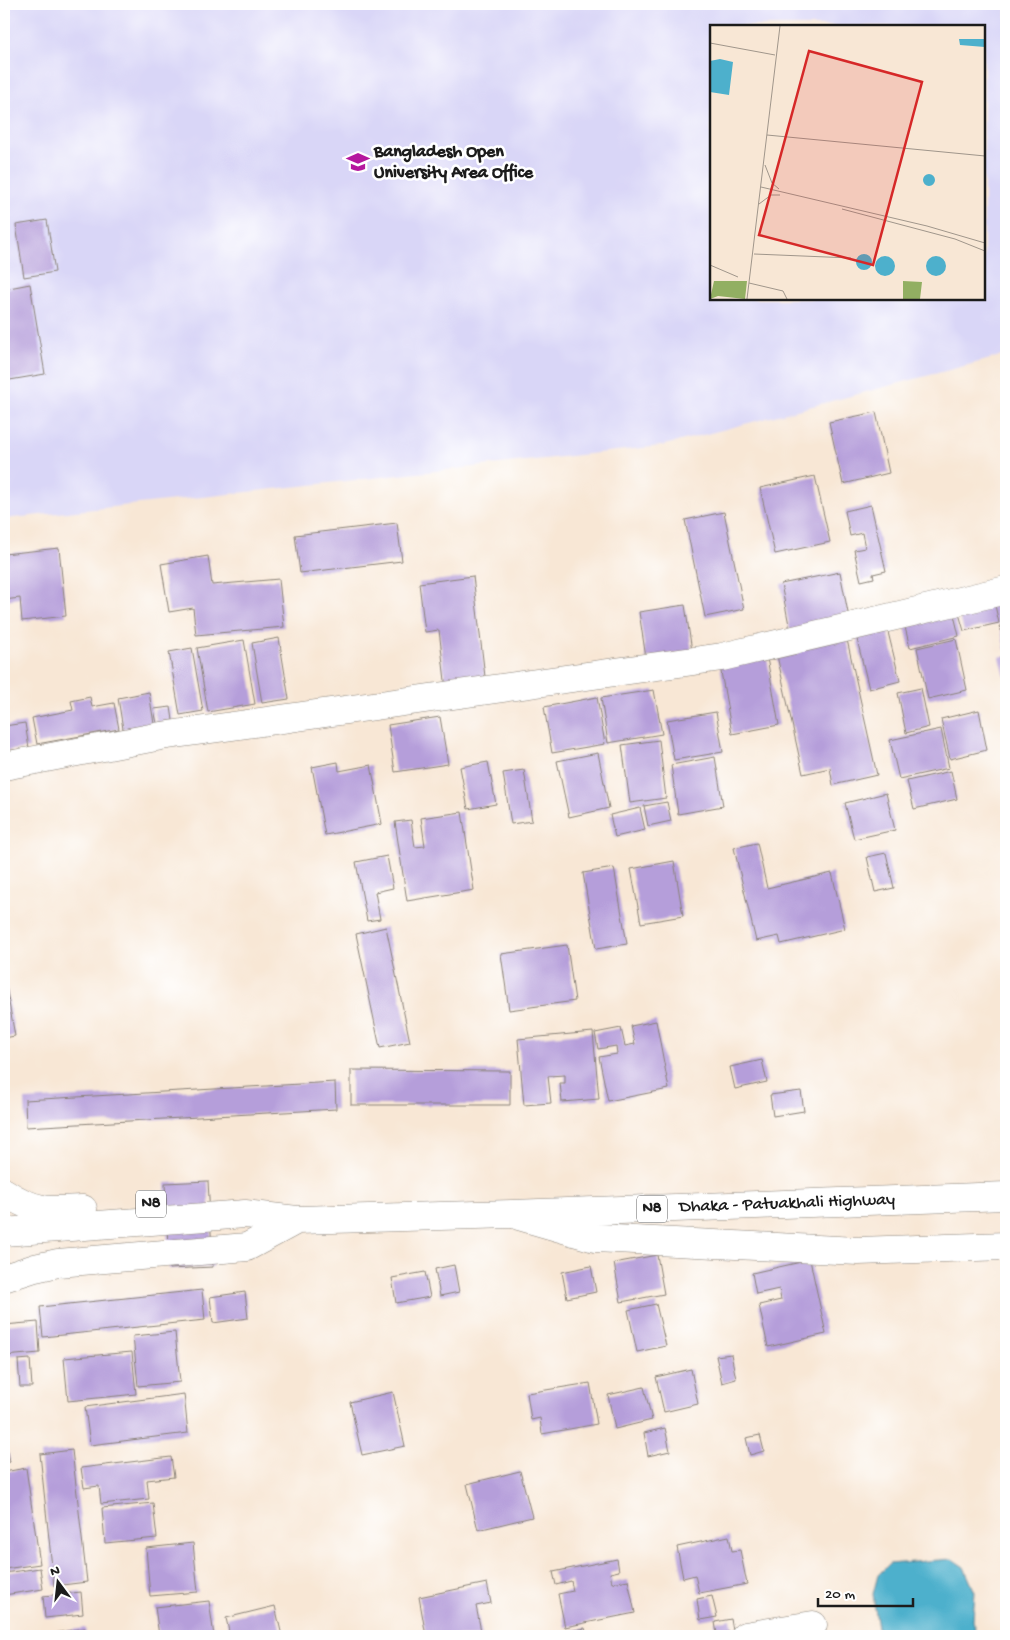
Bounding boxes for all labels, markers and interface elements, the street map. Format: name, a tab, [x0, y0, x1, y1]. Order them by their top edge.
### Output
inset map	[710, 25, 985, 300]
place label: Bangladesh Open University Area Office	[373, 142, 534, 184]
school or university icon: Bangladesh Open University Area Office	[345, 149, 371, 175]
road number: N8	[136, 1190, 166, 1218]
street label: Dhaka - Patuakhali Highway	[678, 1190, 895, 1218]
road number: N8	[637, 1196, 667, 1222]
north arrow	[32, 1558, 82, 1608]
text: N	[49, 1562, 62, 1581]
scale bar	[818, 1575, 912, 1607]
text: 20 m	[825, 1586, 855, 1604]

